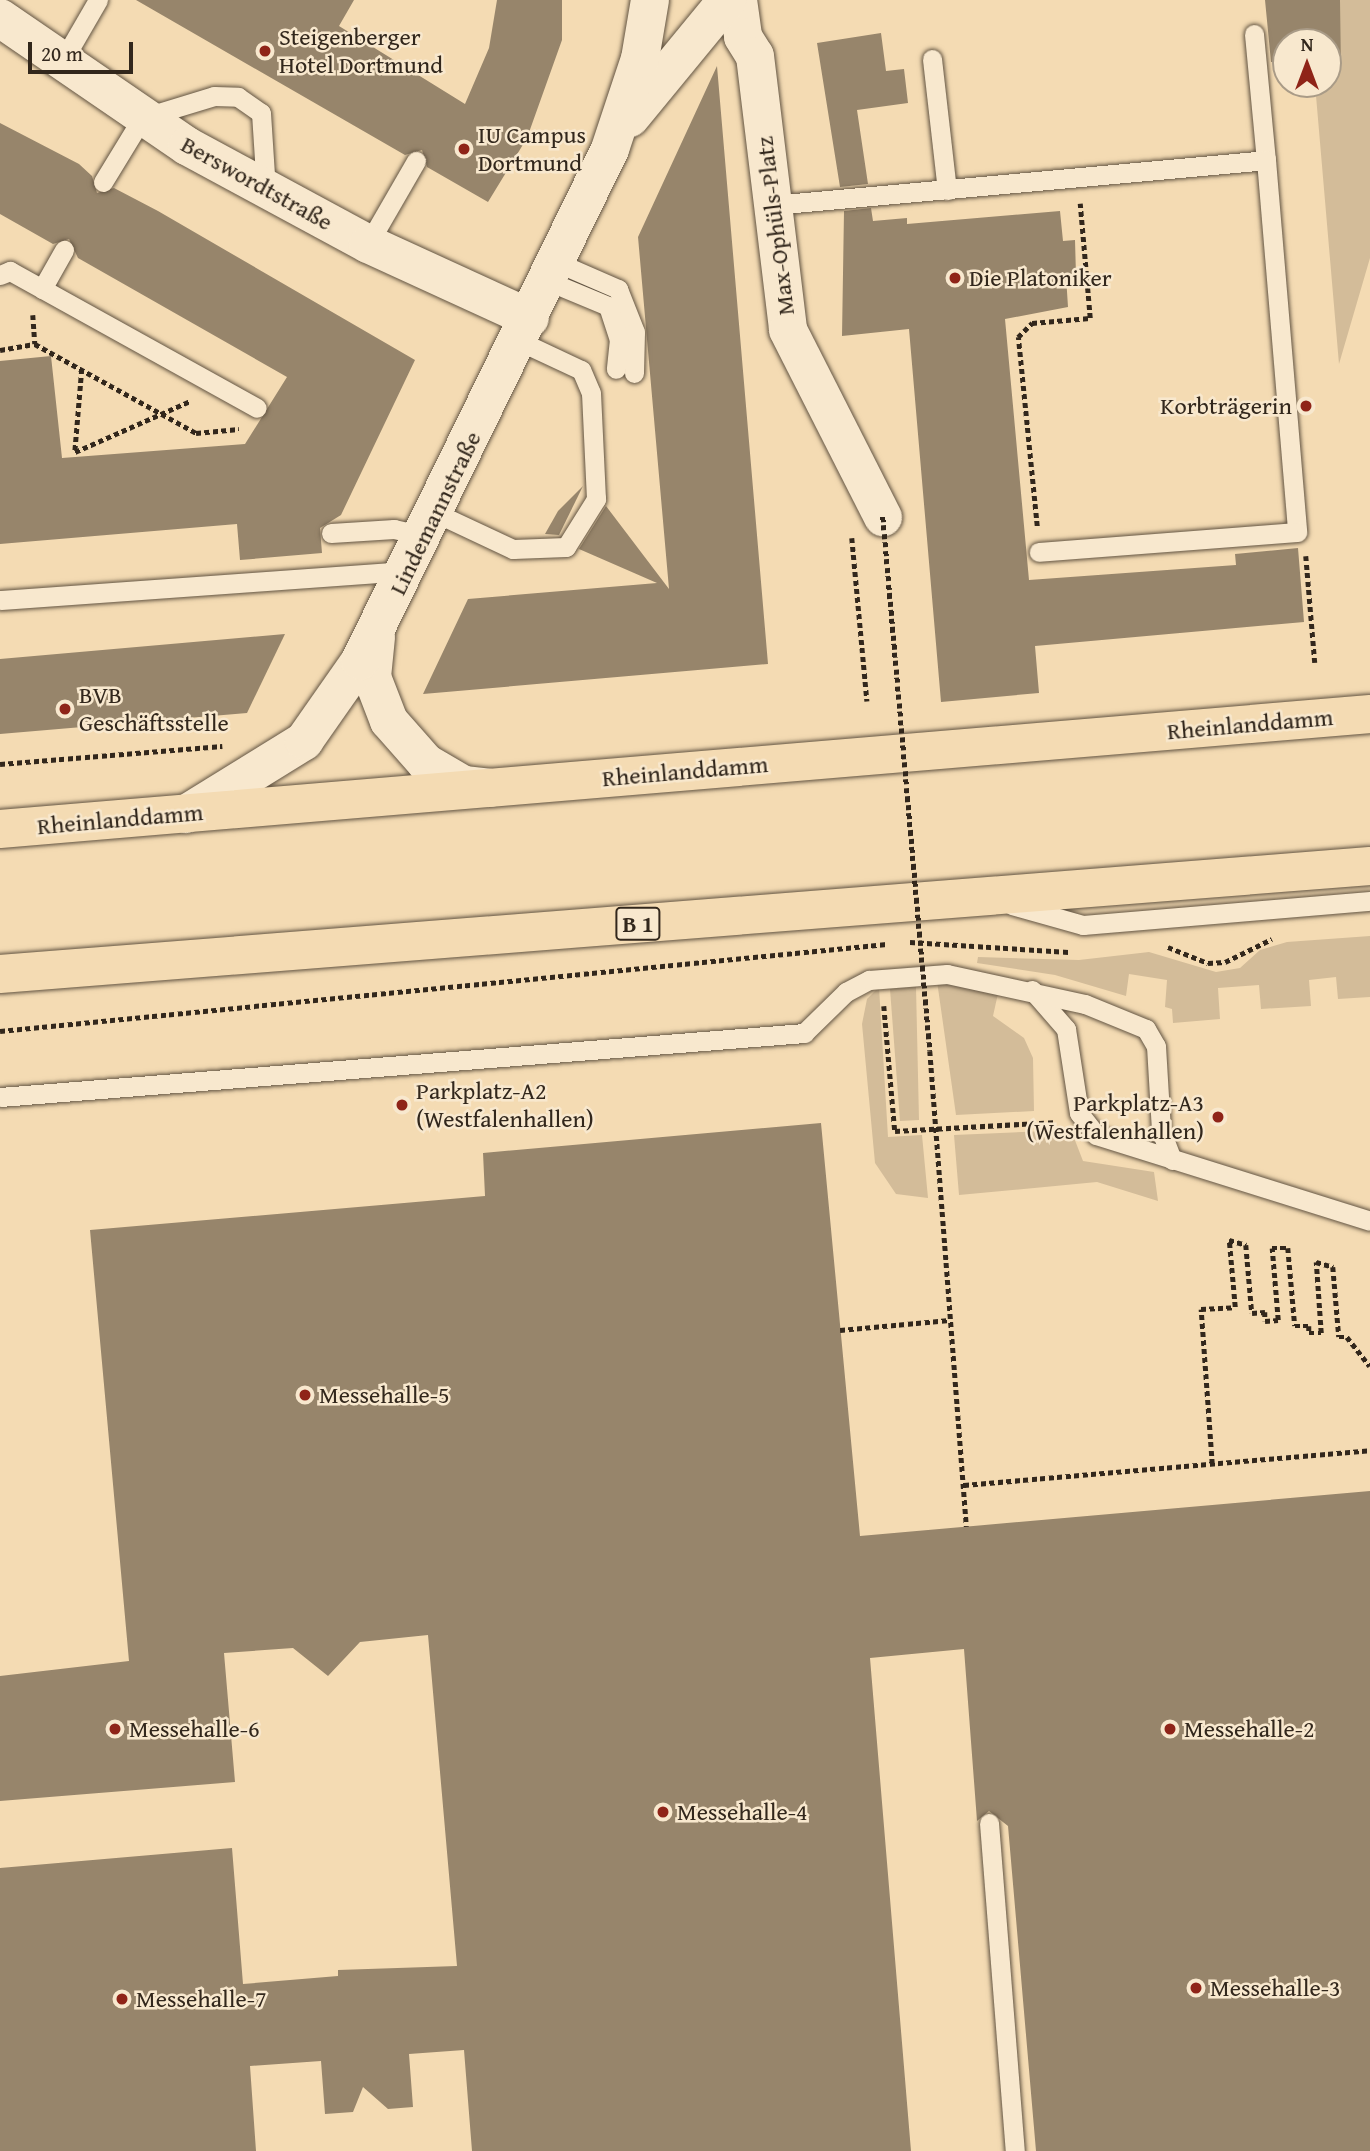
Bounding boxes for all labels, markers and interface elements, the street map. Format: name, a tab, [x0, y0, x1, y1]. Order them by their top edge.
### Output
place label: Steigenberger Hotel Dortmund	[279, 23, 443, 79]
scale bar	[32, 28, 136, 72]
north arrow	[1272, 28, 1342, 98]
text: N	[1301, 30, 1313, 58]
text: 20 m	[41, 38, 83, 69]
marker: Steigenberger Hotel Dortmund	[257, 43, 273, 59]
place label: IU Campus Dortmund	[478, 121, 586, 177]
street label: Berswordtstraße	[176, 130, 338, 236]
street label: Max-Ophüls-Platz	[750, 135, 800, 317]
marker: IU Campus Dortmund	[456, 141, 472, 157]
place label: Die Platoniker	[969, 264, 1112, 292]
marker: Die Platoniker	[947, 270, 963, 286]
place label: Korbträgerin	[1160, 392, 1292, 420]
marker: Korbträgerin	[1298, 398, 1314, 414]
street label: Lindemannstraße	[383, 427, 487, 599]
place label: BVB Geschäftsstelle	[79, 681, 229, 737]
marker: BVB Geschäftsstelle	[57, 701, 73, 717]
street label: Rheinlanddamm	[1166, 702, 1334, 746]
street label: Rheinlanddamm	[601, 749, 769, 793]
street label: Rheinlanddamm	[36, 797, 204, 841]
road number: B 1	[615, 904, 661, 944]
place label: Parkplatz-A2 (Westfalenhallen)	[416, 1077, 594, 1133]
place label: Parkplatz-A3 (Westfalenhallen)	[1026, 1089, 1204, 1145]
marker: Parkplatz-A2 (Westfalenhallen)	[394, 1097, 410, 1113]
marker: Parkplatz-A3 (Westfalenhallen)	[1210, 1109, 1226, 1125]
place label: Messehalle-5	[319, 1381, 450, 1409]
marker: Messehalle-5	[297, 1387, 313, 1403]
place label: Messehalle-6	[129, 1715, 260, 1743]
place label: Messehalle-2	[1184, 1715, 1315, 1743]
marker: Messehalle-6	[107, 1721, 123, 1737]
marker: Messehalle-2	[1162, 1721, 1178, 1737]
place label: Messehalle-4	[677, 1798, 808, 1826]
marker: Messehalle-4	[655, 1804, 671, 1820]
place label: Messehalle-3	[1210, 1974, 1341, 2002]
marker: Messehalle-3	[1188, 1980, 1204, 1996]
place label: Messehalle-7	[136, 1985, 267, 2013]
marker: Messehalle-7	[114, 1991, 130, 2007]

